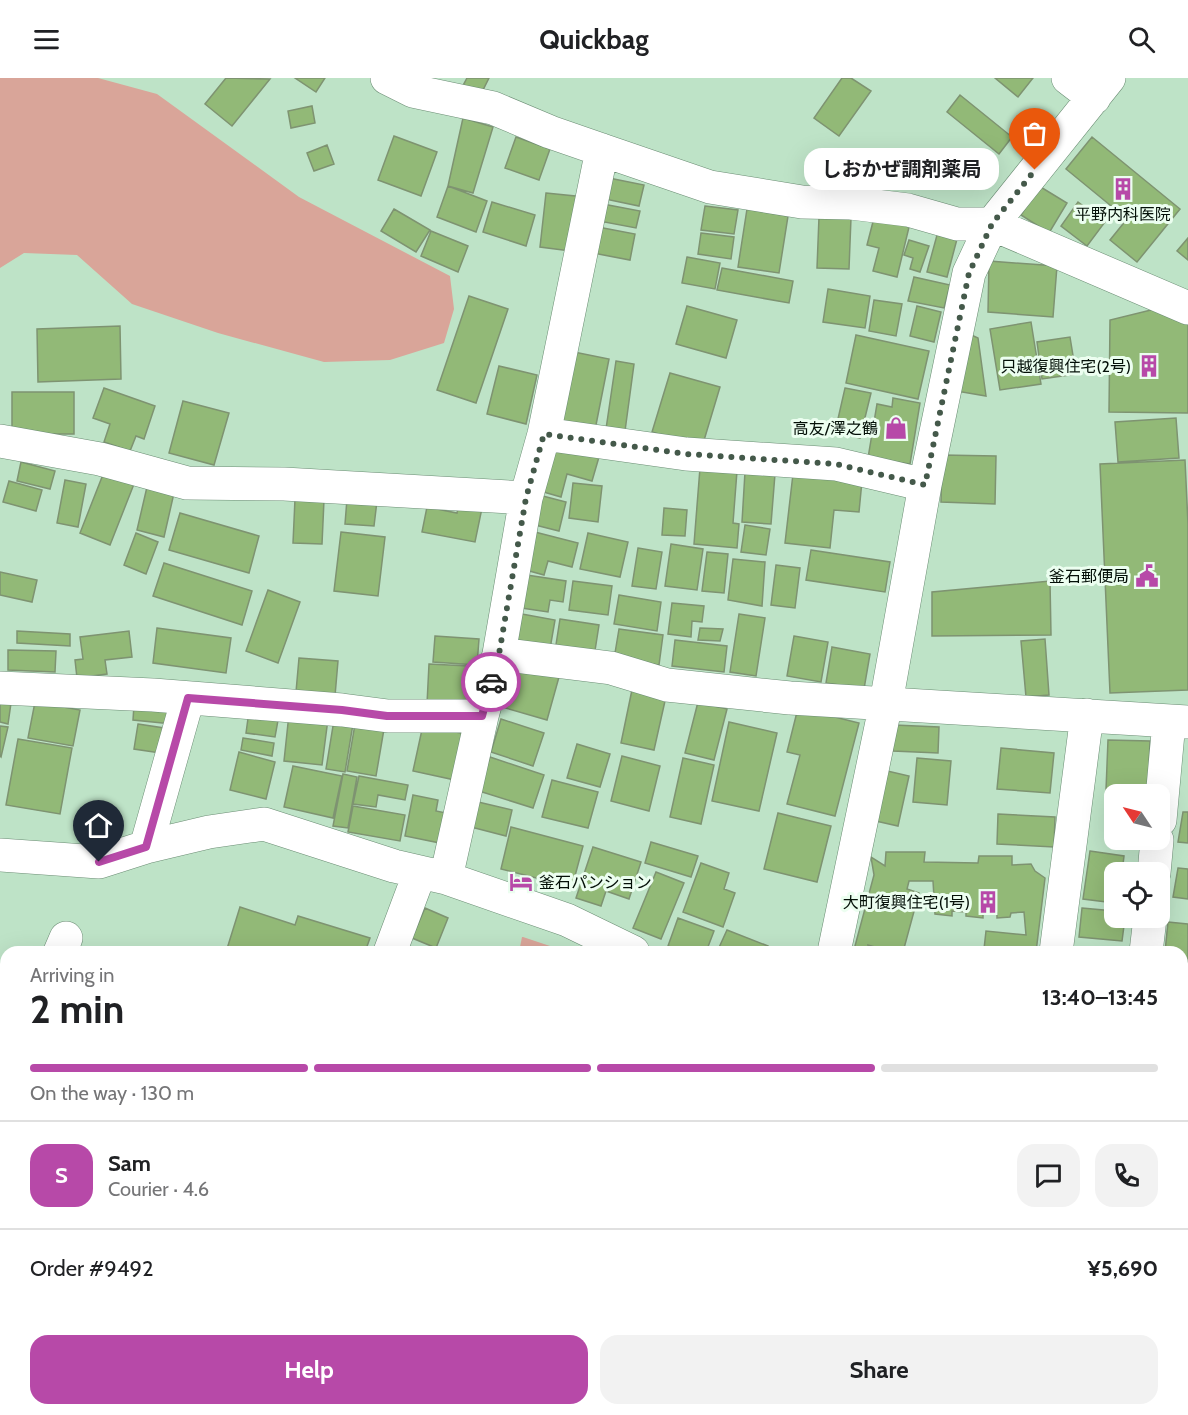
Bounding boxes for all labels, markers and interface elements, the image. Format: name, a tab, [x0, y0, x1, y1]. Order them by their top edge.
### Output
icon: menu	[30, 23, 63, 56]
text: Quickbag	[539, 23, 649, 56]
icon: search	[1125, 23, 1158, 56]
pin	[1009, 108, 1060, 170]
icon: bag	[1018, 117, 1051, 150]
callout: しおかぜ調剤薬局	[804, 149, 999, 191]
text: しおかぜ調剤薬局	[822, 157, 982, 181]
building icon: 平野内科医院	[1110, 176, 1136, 202]
place label: 平野内科医院	[1075, 205, 1171, 224]
building icon: 只越復興住宅(2号)	[1136, 353, 1162, 379]
place label: 只越復興住宅(2号)	[1001, 357, 1131, 376]
shop icon: 高友/澤之鶴	[883, 415, 909, 441]
place label: 高友/澤之鶴	[793, 419, 878, 438]
public building icon: 釜石郵便局	[1134, 563, 1160, 589]
place label: 釜石郵便局	[1049, 567, 1129, 586]
courier	[461, 652, 521, 712]
icon: car	[475, 666, 508, 699]
north arrow	[1104, 784, 1170, 850]
map controls	[1104, 784, 1170, 928]
pin	[73, 800, 124, 862]
icon: home	[82, 809, 115, 842]
button: locate	[1104, 862, 1170, 928]
hotel icon: 釜石パンション	[508, 869, 534, 895]
place label: 釜石パンション	[539, 873, 652, 892]
building icon: 大町復興住宅(1号)	[975, 889, 1001, 915]
place label: 大町復興住宅(1号)	[843, 893, 970, 912]
text: Arriving in	[30, 963, 114, 987]
text: 13:40–13:45	[1042, 984, 1158, 1011]
text: 2 min	[30, 985, 124, 1033]
text: On the way · 130 m	[30, 1081, 194, 1105]
button: chat	[1017, 1144, 1080, 1207]
button: phone	[1095, 1144, 1158, 1207]
text: Sam	[108, 1150, 151, 1177]
text: S	[55, 1162, 68, 1189]
text: Courier · 4.6	[108, 1177, 209, 1201]
text: Order #9492	[30, 1255, 154, 1282]
text: ¥5,690	[1088, 1255, 1158, 1282]
button: Help	[30, 1335, 588, 1404]
button: Share	[600, 1335, 1158, 1404]

